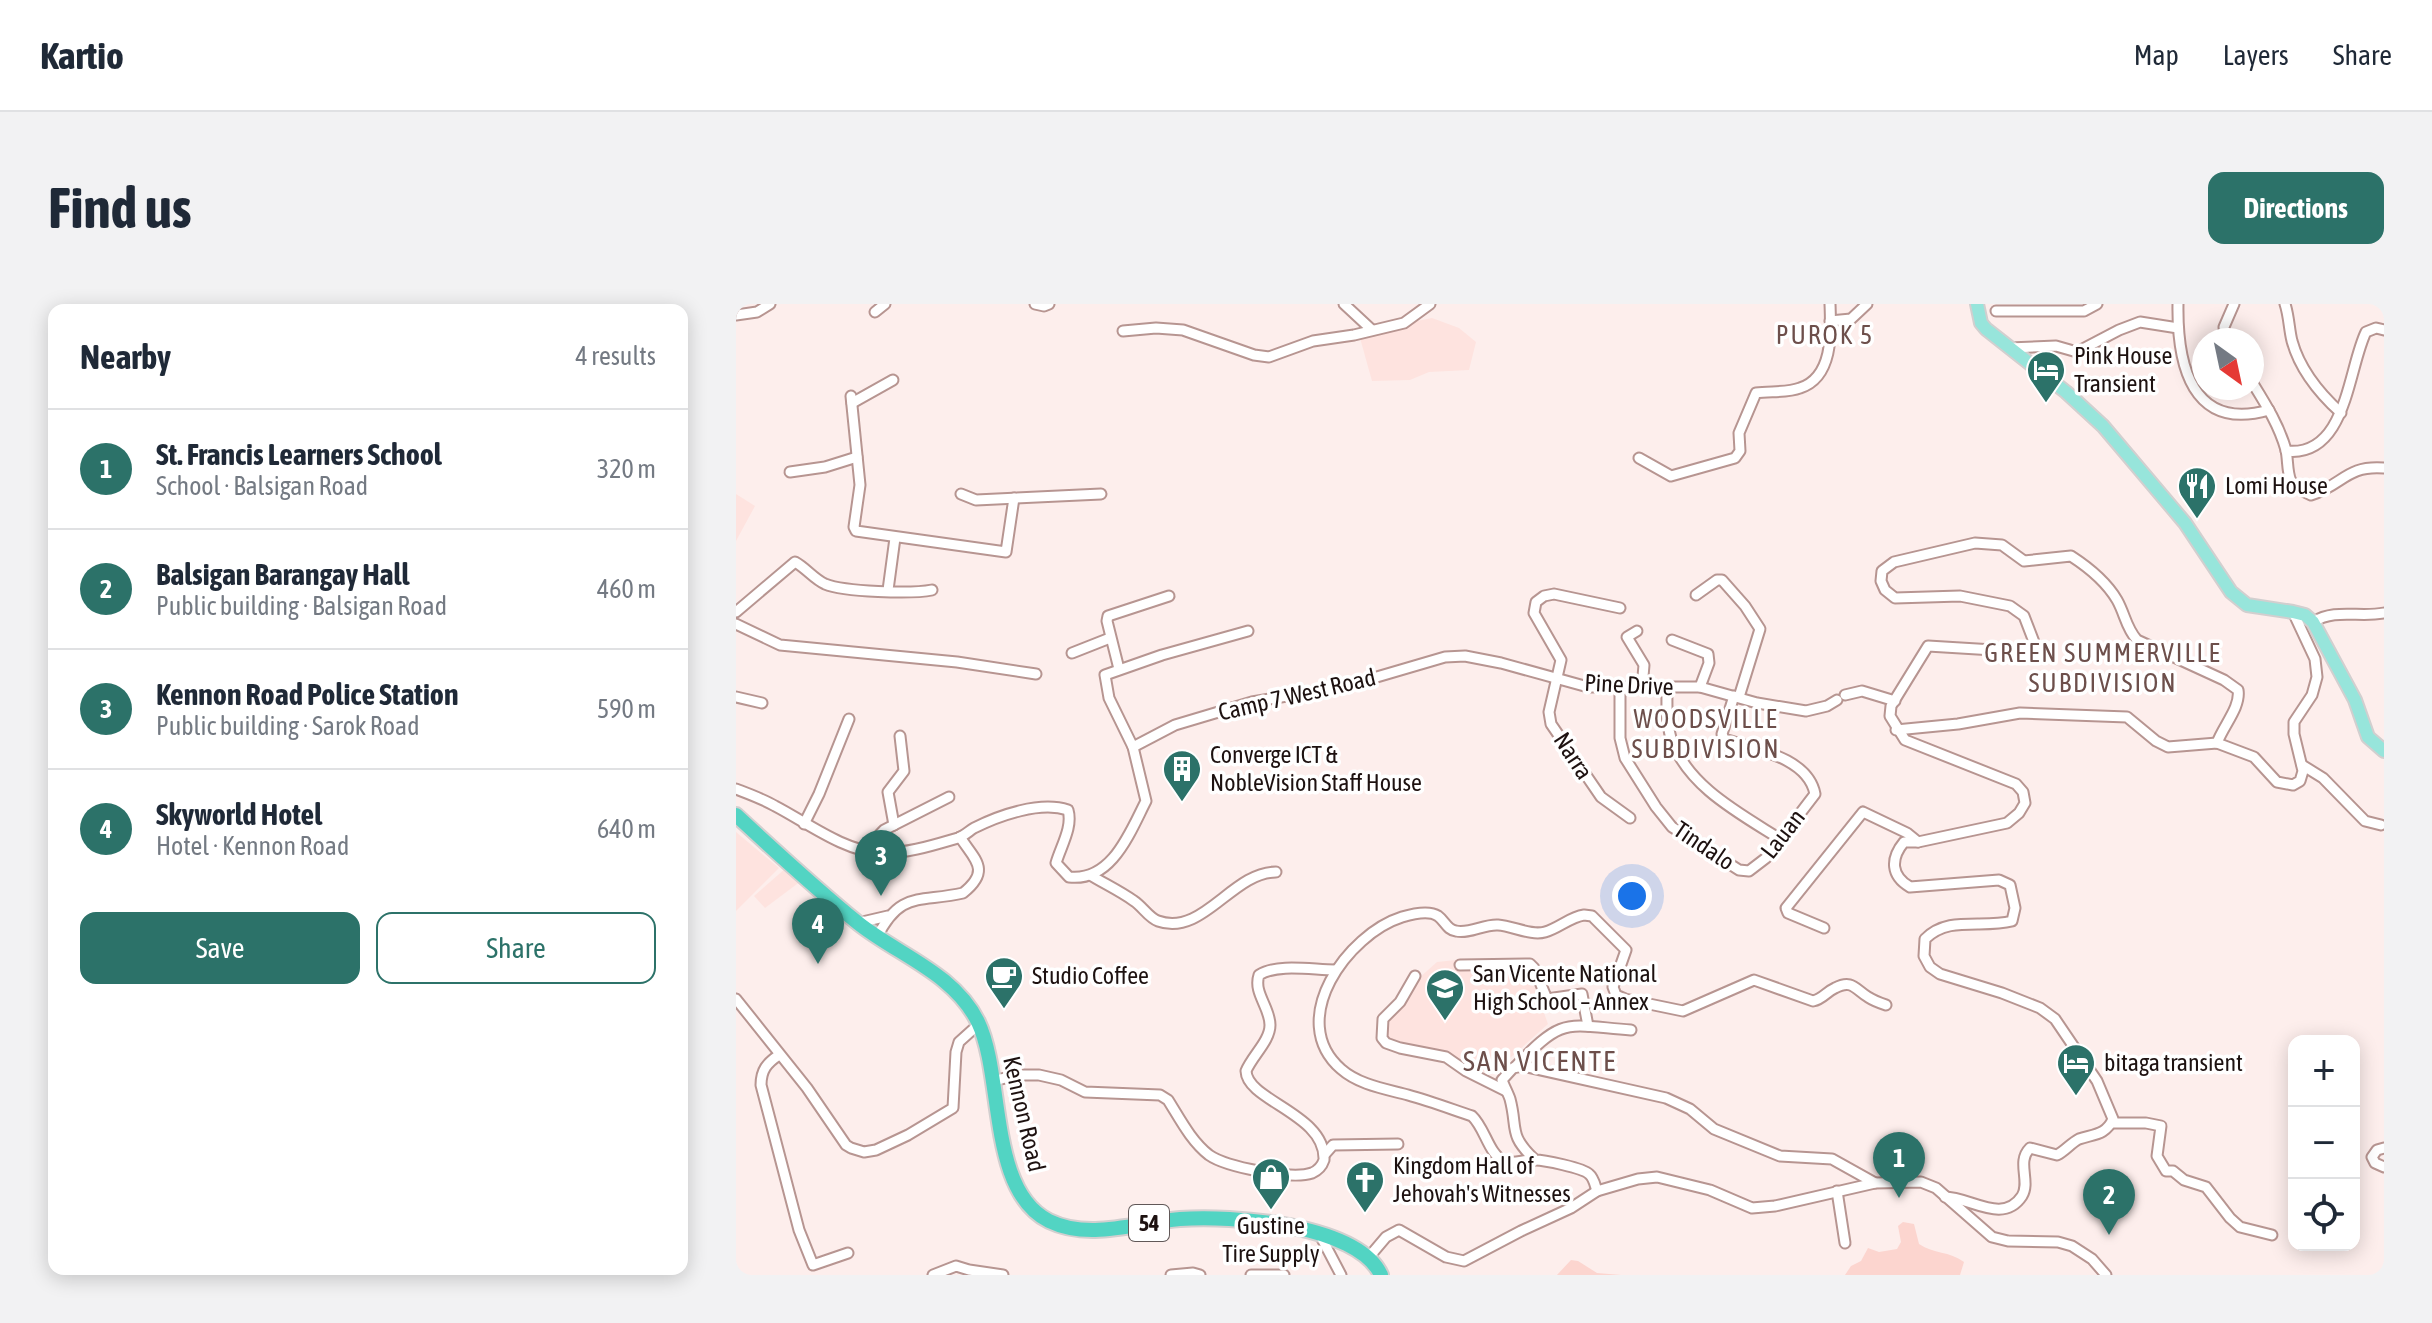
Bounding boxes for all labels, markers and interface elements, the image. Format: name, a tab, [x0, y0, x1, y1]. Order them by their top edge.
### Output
text: Kartio	[40, 34, 124, 77]
text: Map	[2134, 39, 2179, 71]
text: Layers	[2223, 39, 2289, 71]
text: Share	[2333, 39, 2392, 71]
button: Directions	[2208, 172, 2384, 244]
text: Find us	[48, 176, 192, 240]
district label: PUROK 5	[1776, 320, 1874, 350]
north arrow	[2192, 328, 2264, 400]
text: Nearby	[80, 337, 171, 376]
text: 4 results	[575, 341, 656, 371]
place label: Pink House Transient	[2074, 342, 2172, 397]
hotel icon: Pink House Transient	[2025, 349, 2067, 404]
text: St. Francis Learners School	[156, 437, 442, 471]
text: 1	[100, 454, 112, 484]
text: 320 m	[597, 454, 656, 484]
restaurant icon: Lomi House	[2176, 465, 2218, 520]
text: School · Balsigan Road	[156, 471, 368, 501]
place label: Lomi House	[2225, 472, 2328, 499]
text: Balsigan Barangay Hall	[156, 557, 409, 591]
text: 2	[100, 574, 112, 604]
text: 460 m	[597, 574, 656, 604]
text: Public building · Balsigan Road	[156, 591, 447, 621]
district label: GREEN SUMMERVILLE SUBDIVISION	[1984, 638, 2222, 698]
street label: Camp 7 West Road	[1216, 663, 1378, 726]
street label: Pine Drive	[1584, 669, 1674, 700]
text: Kennon Road Police Station	[156, 677, 459, 711]
text: 3	[100, 694, 112, 724]
text: 590 m	[597, 694, 656, 724]
district label: WOODSVILLE SUBDIVISION	[1631, 704, 1781, 764]
text: Public building · Sarok Road	[156, 711, 419, 741]
street label: Narra	[1548, 727, 1598, 784]
place label: Converge ICT & NobleVision Staff House	[1210, 741, 1422, 796]
building icon: Converge ICT & NobleVision Staff House	[1161, 748, 1203, 803]
text: Skyworld Hotel	[156, 797, 322, 831]
street label: Lauan	[1755, 804, 1810, 864]
text: 4	[100, 814, 112, 844]
text: 640 m	[597, 814, 656, 844]
street label: Tindalo	[1669, 816, 1740, 876]
pin: 3	[855, 830, 907, 896]
text: Hotel · Kennon Road	[156, 831, 349, 861]
your location	[1612, 876, 1652, 916]
pin: 4	[792, 898, 844, 964]
button: Save	[80, 912, 360, 984]
button: Share	[376, 912, 656, 984]
cafe icon: Studio Coffee	[983, 955, 1025, 1010]
place label: San Vicente National High School – Annex	[1473, 960, 1658, 1015]
place label: Studio Coffee	[1032, 962, 1149, 989]
school or university icon: San Vicente National High School – Annex	[1424, 967, 1466, 1022]
map controls	[2288, 1035, 2360, 1251]
button: +	[2288, 1035, 2360, 1107]
hotel icon: bitaga transient	[2055, 1042, 2097, 1097]
district label: SAN VICENTE	[1463, 1045, 1617, 1077]
place label: bitaga transient	[2104, 1049, 2243, 1076]
street label: Kennon Road	[998, 1054, 1051, 1174]
button: −	[2288, 1107, 2360, 1179]
pin: 1	[1873, 1132, 1925, 1198]
place label: Kingdom Hall of Jehovah's Witnesses	[1393, 1152, 1571, 1207]
shop icon: Gustine Tire Supply	[1250, 1156, 1292, 1211]
church icon: Kingdom Hall of Jehovah's Witnesses	[1344, 1159, 1386, 1214]
pin: 2	[2083, 1169, 2135, 1235]
button: locate	[2288, 1179, 2360, 1251]
road number: 54	[1129, 1205, 1169, 1241]
place label: Gustine Tire Supply	[1222, 1212, 1320, 1267]

